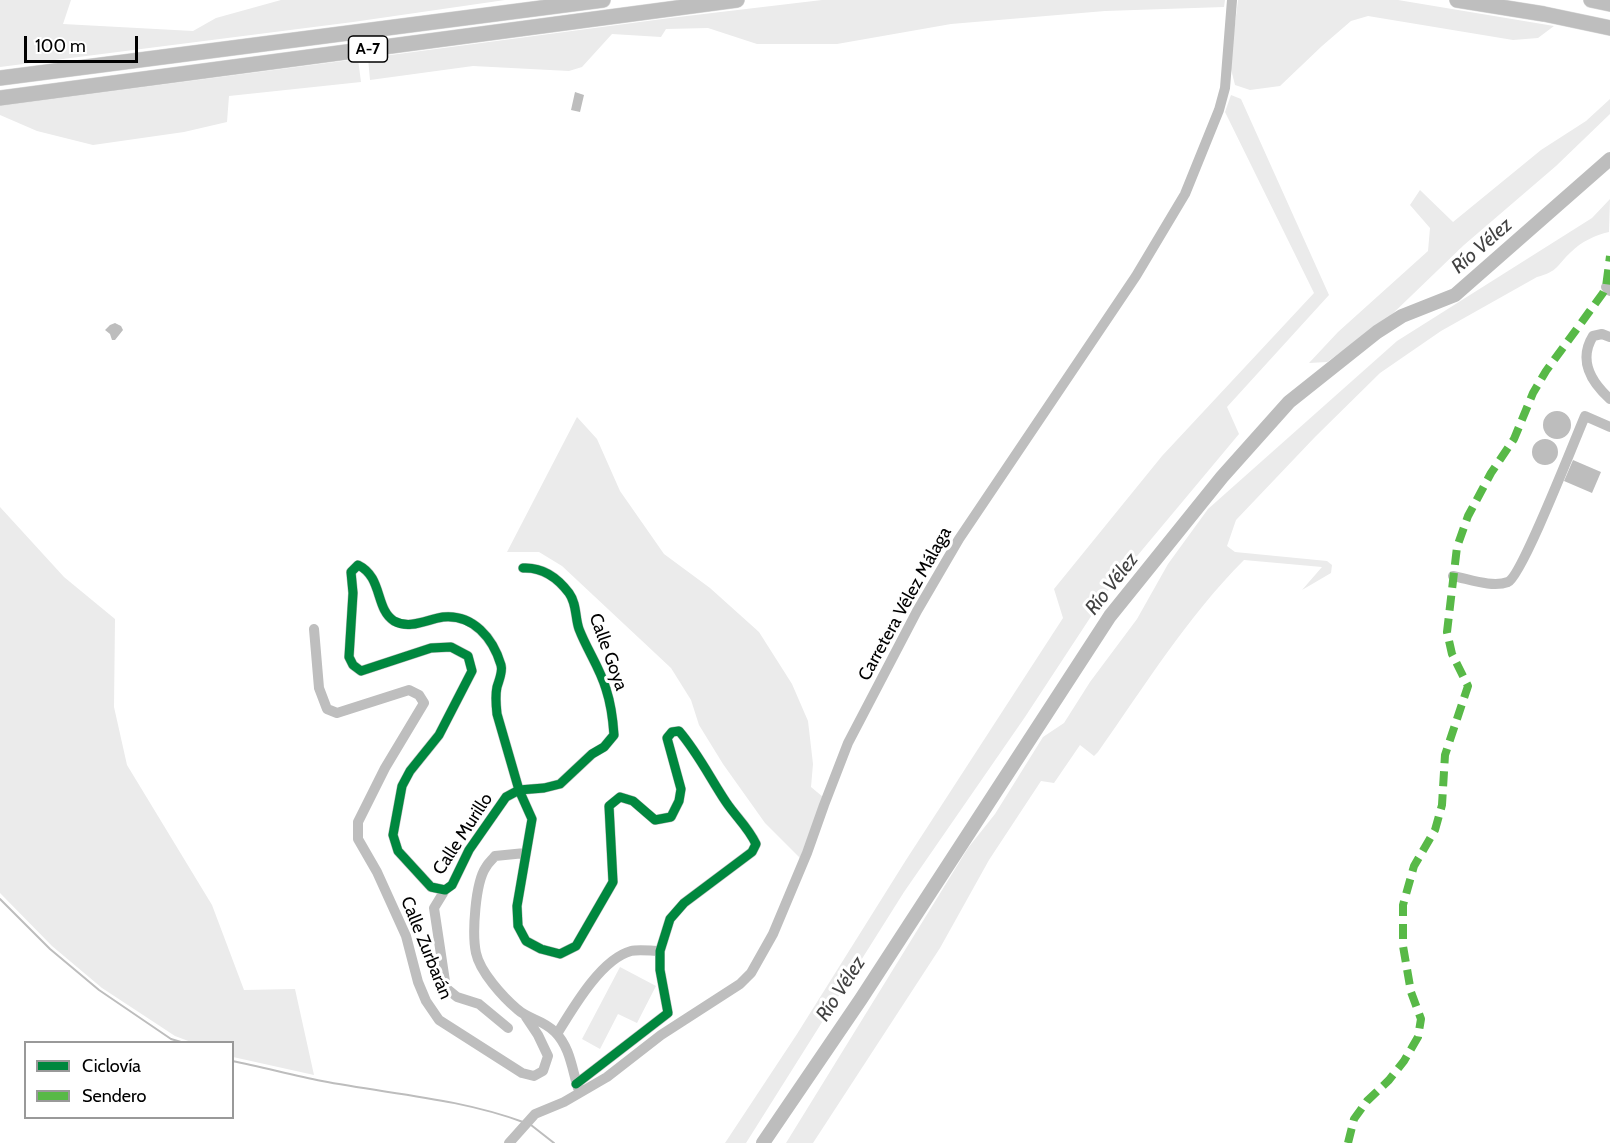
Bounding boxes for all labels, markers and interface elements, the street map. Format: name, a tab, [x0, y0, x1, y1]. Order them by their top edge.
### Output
scale bar	[27, 24, 141, 62]
text: 100 m	[35, 35, 86, 57]
road number: A-7	[348, 36, 388, 62]
water label: Río Vélez	[1447, 213, 1517, 279]
street label: Carretera Vélez Málaga	[854, 523, 956, 685]
water label: Río Vélez	[1080, 548, 1144, 620]
street label: Calle Goya	[584, 610, 632, 694]
street label: Calle Murillo	[429, 789, 497, 879]
street label: Calle Zurbarán	[396, 894, 456, 1002]
water label: Río Vélez	[811, 952, 871, 1026]
legend	[24, 1041, 234, 1119]
text: Ciclovía	[82, 1055, 141, 1077]
text: Sendero	[82, 1085, 146, 1107]

